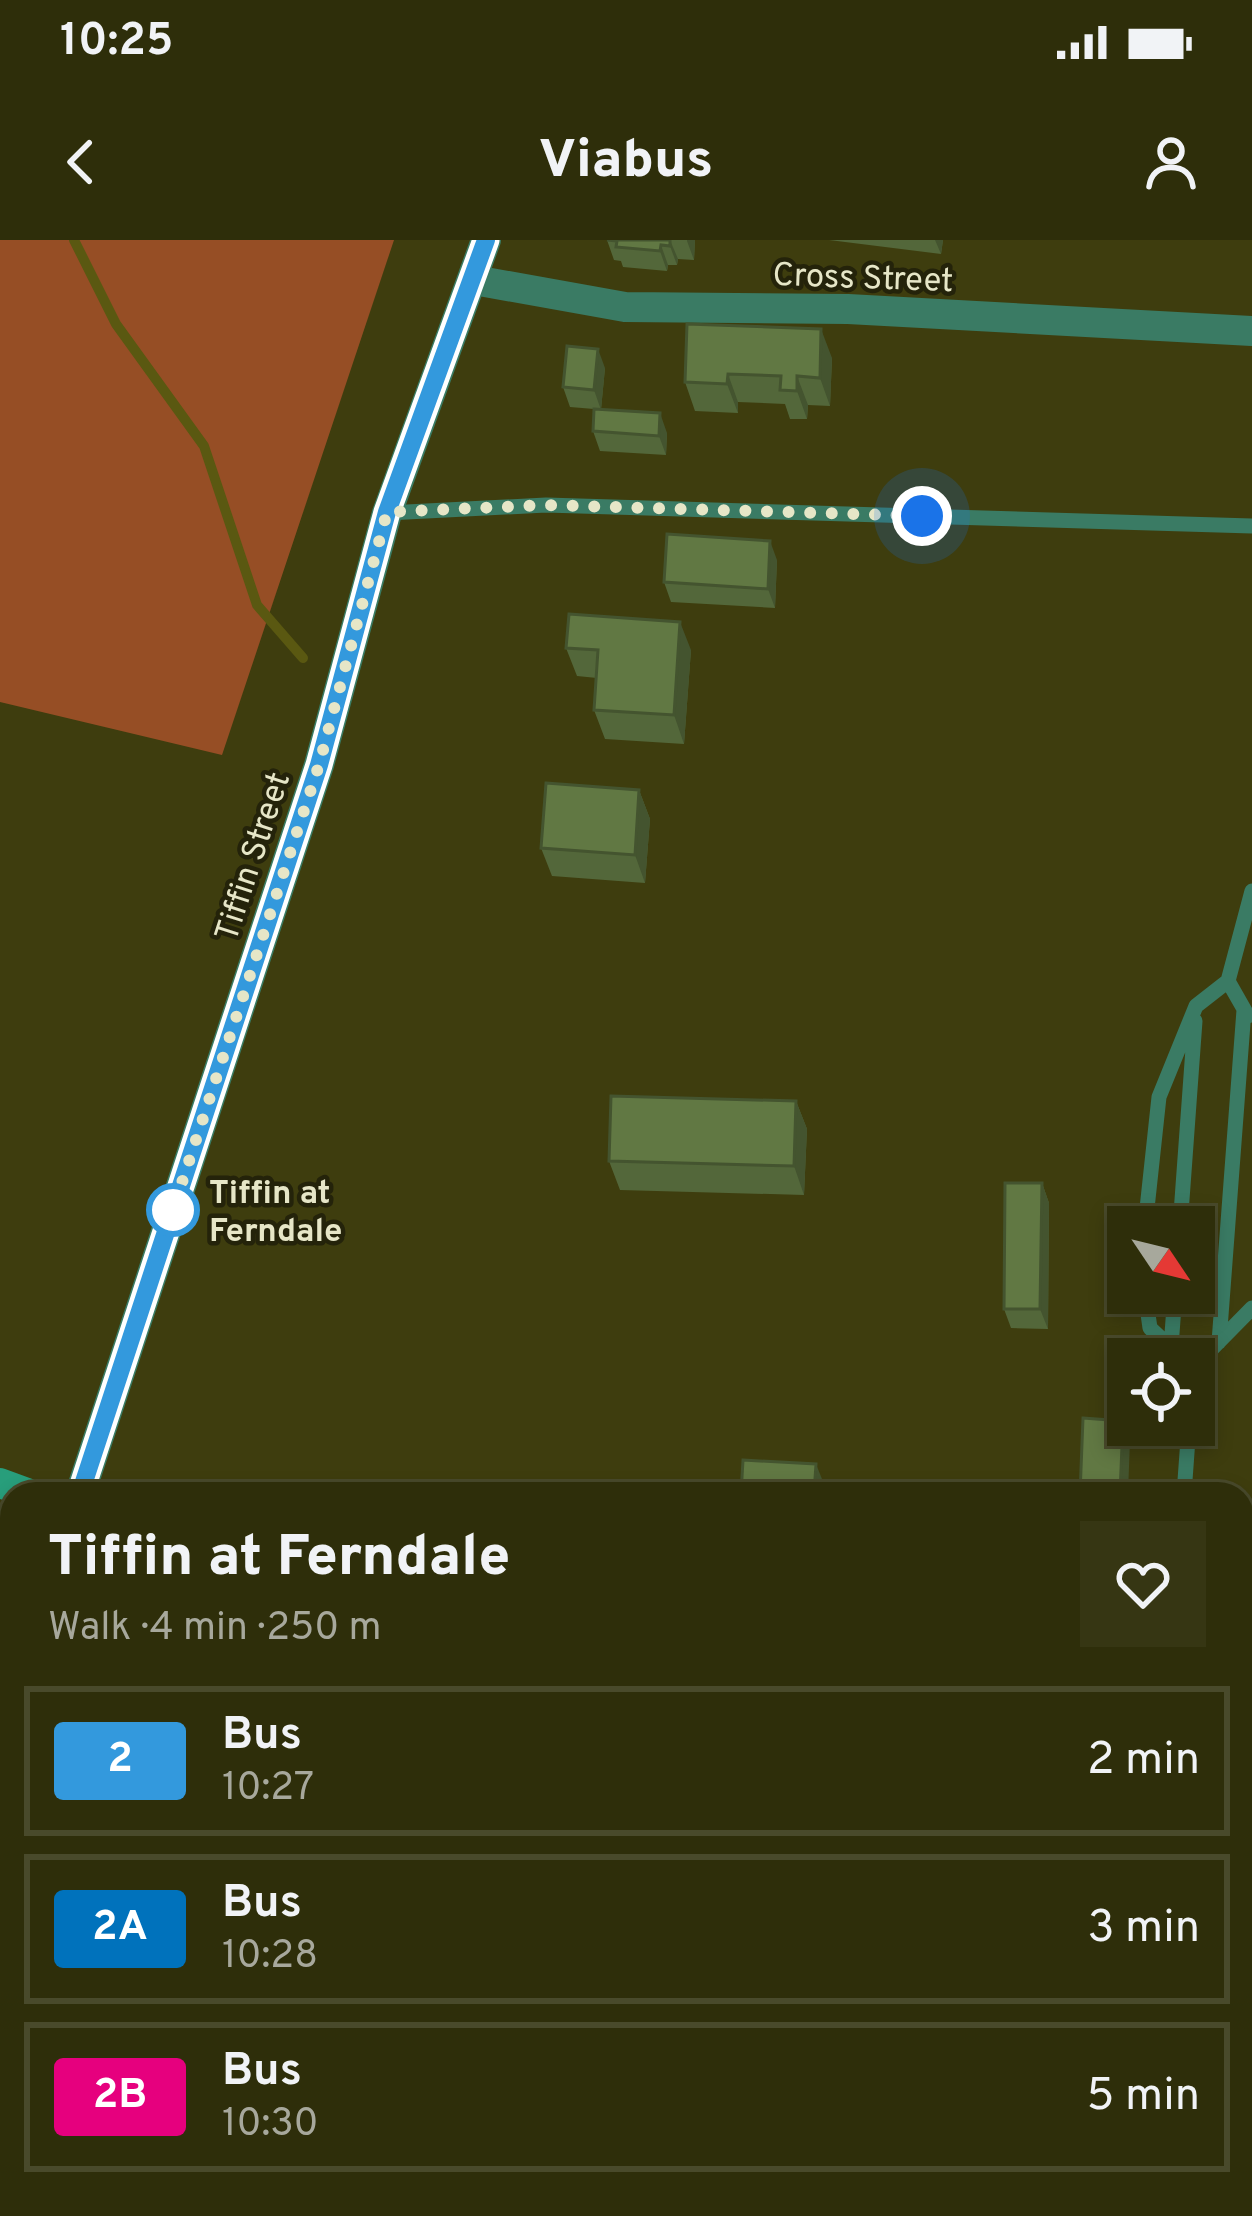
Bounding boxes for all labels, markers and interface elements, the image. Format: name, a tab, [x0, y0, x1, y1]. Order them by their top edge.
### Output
text: 10:25	[60, 14, 174, 71]
text: Viabus	[539, 128, 713, 197]
icon: back	[48, 129, 114, 195]
icon: person	[1138, 129, 1204, 195]
street label: Cross Street	[772, 256, 954, 304]
your location	[892, 486, 952, 546]
street label: Tiffin Street	[208, 767, 302, 947]
place label: Tiffin at Ferndale	[209, 1174, 342, 1254]
marker: Tiffin at Ferndale	[148, 1185, 198, 1235]
north arrow	[1107, 1206, 1215, 1314]
map controls	[1107, 1206, 1215, 1446]
button: locate	[1107, 1338, 1215, 1446]
button: heart	[1080, 1521, 1206, 1647]
text: Tiffin at Ferndale	[48, 1524, 510, 1596]
text: Walk · 4 min · 250 m	[48, 1605, 381, 1654]
text: Bus	[222, 1708, 302, 1765]
text: 2 min	[1087, 1733, 1200, 1790]
text: 2	[107, 1734, 133, 1787]
text: 10:27	[222, 1765, 314, 1814]
text: Bus	[222, 1876, 302, 1933]
text: 3 min	[1087, 1901, 1200, 1958]
text: 2A	[92, 1902, 148, 1955]
text: 10:28	[222, 1933, 318, 1982]
text: Bus	[222, 2044, 302, 2101]
text: 5 min	[1087, 2069, 1200, 2126]
text: 2B	[93, 2070, 147, 2123]
text: 10:30	[222, 2101, 319, 2150]

